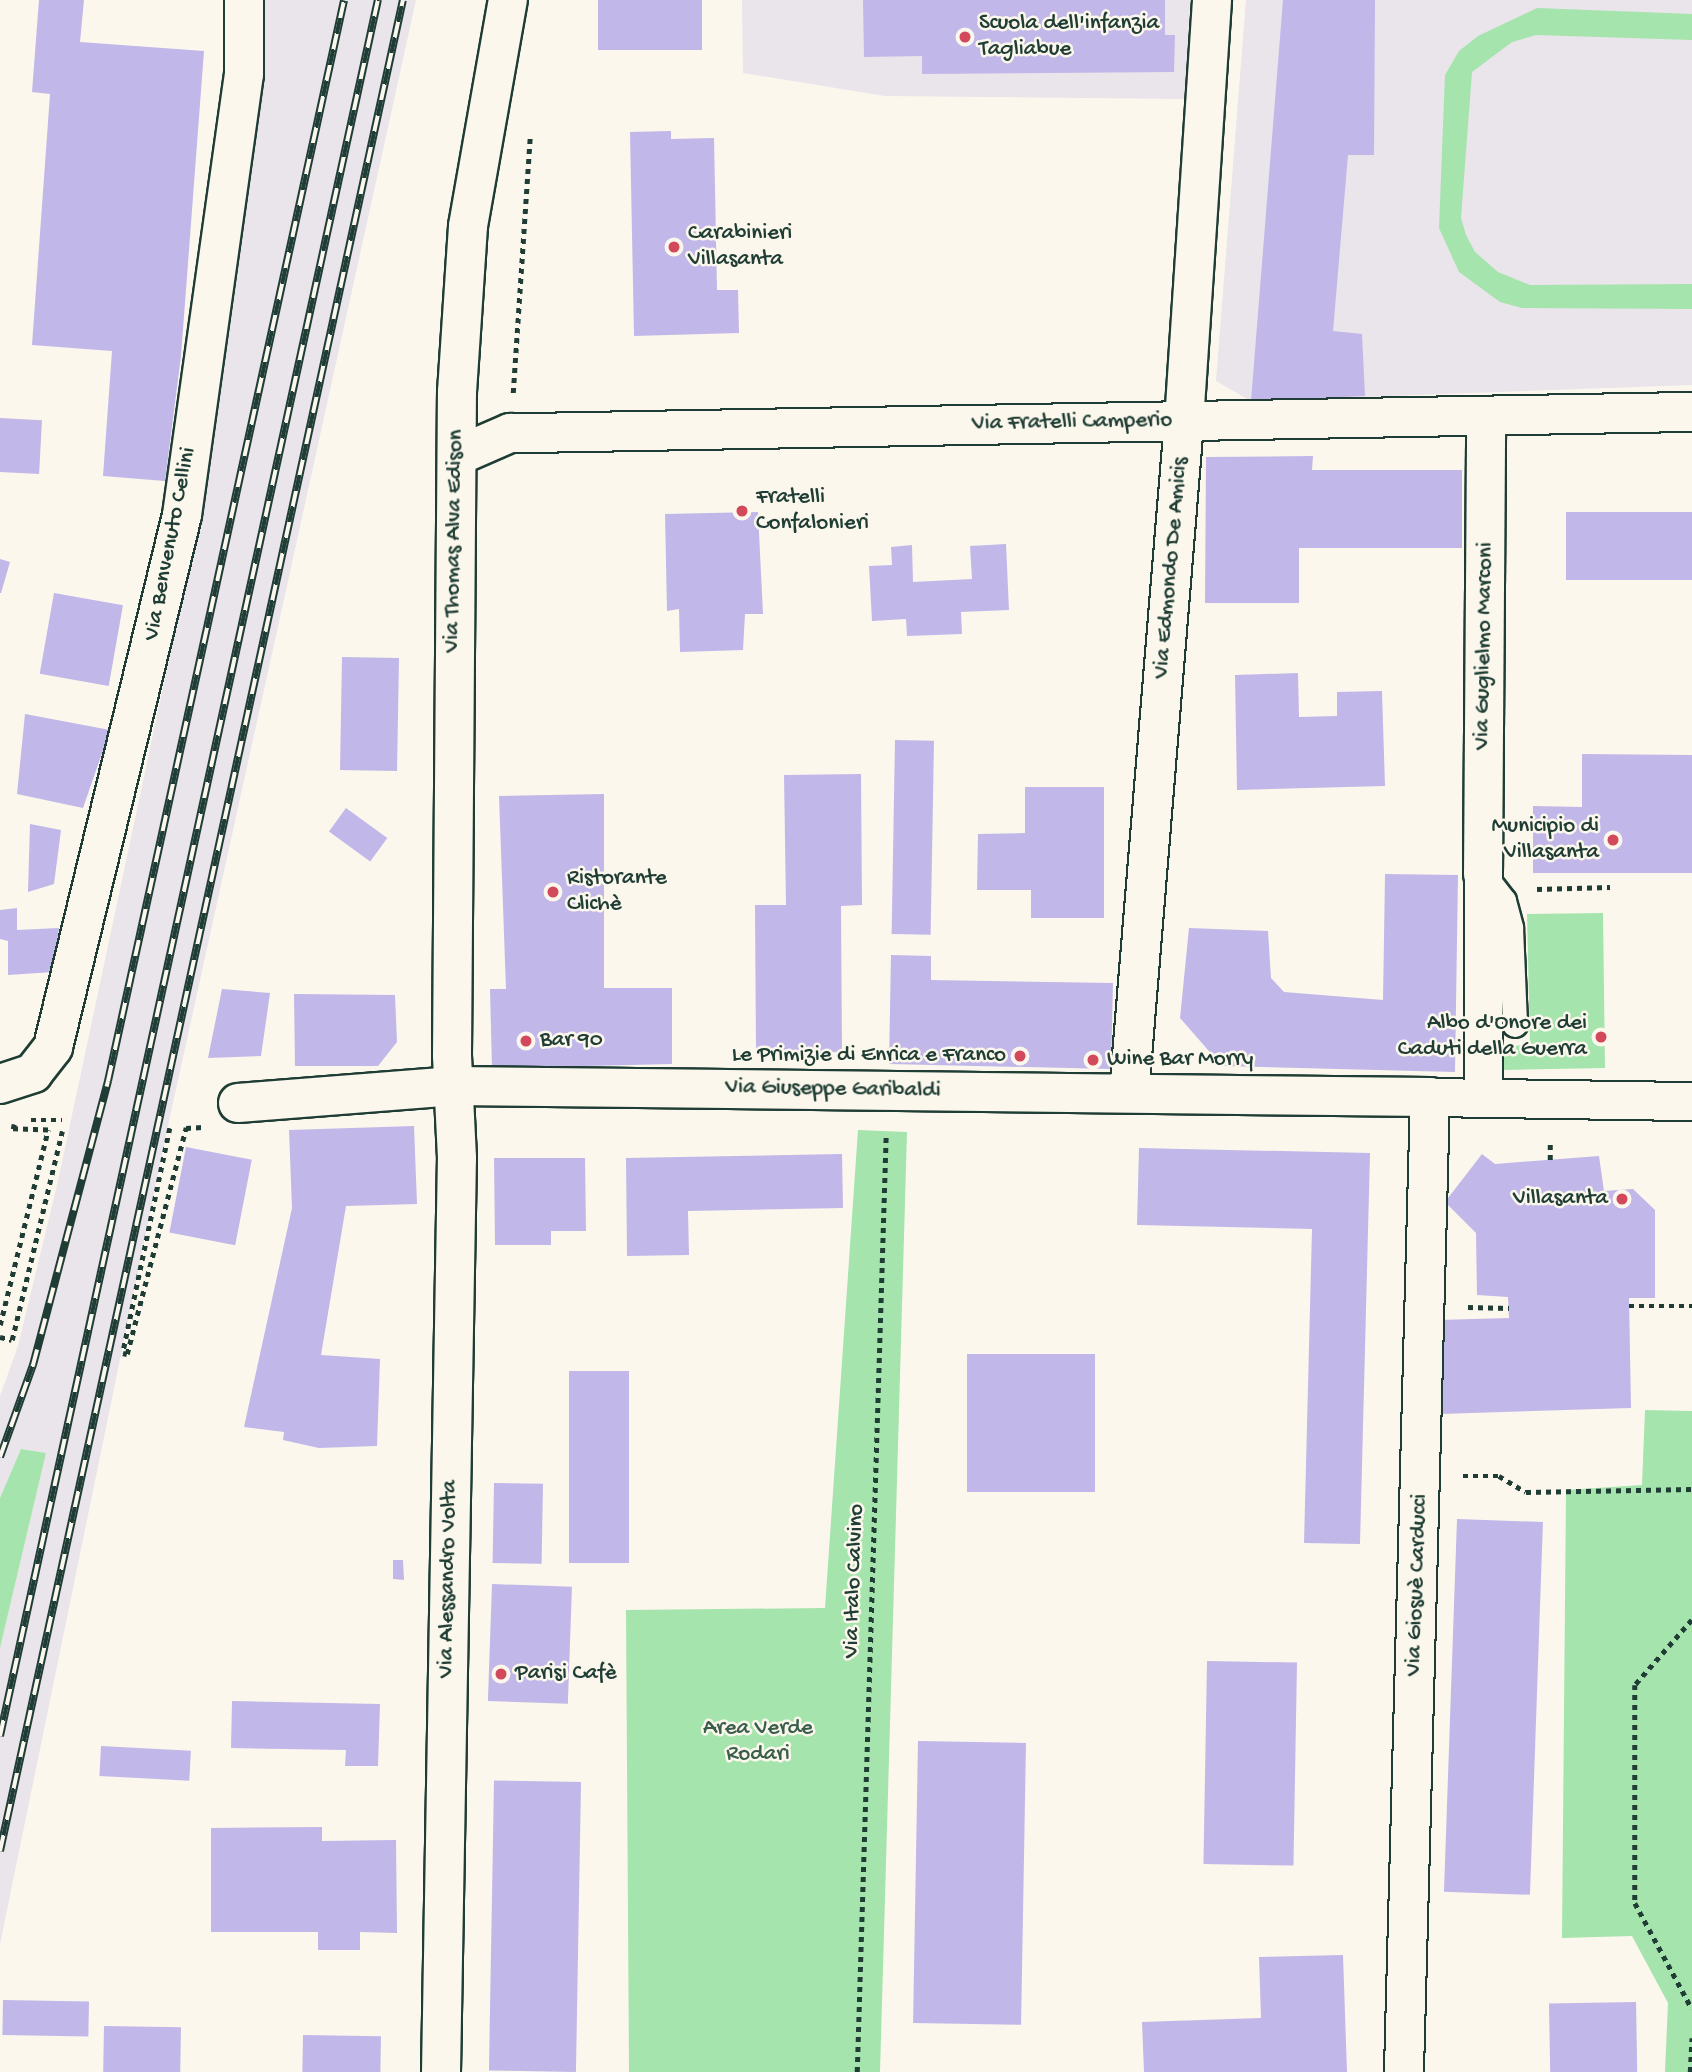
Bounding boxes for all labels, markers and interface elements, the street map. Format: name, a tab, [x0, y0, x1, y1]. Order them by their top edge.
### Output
place label: Scuola dell'infanzia Tagliabue	[979, 10, 1159, 64]
marker: Scuola dell'infanzia Tagliabue	[957, 29, 973, 45]
place label: Carabinieri Villasanta	[688, 220, 792, 274]
marker: Carabinieri Villasanta	[666, 239, 682, 255]
street label: Via Fratelli Camperio	[972, 407, 1172, 439]
street label: Via Thomas Alva Edison	[439, 429, 471, 653]
street label: Via Benvenuto Cellini	[139, 445, 203, 643]
street label: Via Edmondo De Amicis	[1149, 456, 1195, 680]
place label: Fratelli Confalonieri	[756, 484, 869, 538]
marker: Fratelli Confalonieri	[734, 503, 750, 519]
street label: Via Guglielmo Marconi	[1469, 542, 1501, 750]
place label: Municipio di Villasanta	[1491, 813, 1599, 867]
marker: Municipio di Villasanta	[1605, 832, 1621, 848]
place label: Ristorante Clichè	[567, 865, 667, 919]
marker: Ristorante Clichè	[545, 884, 561, 900]
place label: Albo d'Onore dei Caduti della Guerra	[1398, 1010, 1587, 1064]
place label: Bar 90	[540, 1027, 603, 1055]
marker: Albo d'Onore dei Caduti della Guerra	[1593, 1029, 1609, 1045]
marker: Bar 90	[518, 1033, 534, 1049]
place label: Le Primizie di Enrica e Franco	[732, 1042, 1006, 1070]
place label: Wine Bar Morry	[1107, 1046, 1253, 1074]
marker: Le Primizie di Enrica e Franco	[1012, 1048, 1028, 1064]
marker: Wine Bar Morry	[1085, 1052, 1101, 1068]
street label: Via Giuseppe Garibaldi	[725, 1074, 941, 1106]
place label: Villasanta	[1513, 1185, 1608, 1213]
marker: Villasanta	[1614, 1191, 1630, 1207]
street label: Via Alessandro Volta	[433, 1480, 465, 1678]
street label: Via Giosuè Carducci	[1401, 1493, 1435, 1677]
street label: Via Italo Calvino	[839, 1503, 871, 1659]
place label: Parisi Cafè	[515, 1660, 617, 1688]
marker: Parisi Cafè	[493, 1666, 509, 1682]
park label: Area Verde Rodari	[703, 1715, 813, 1769]

